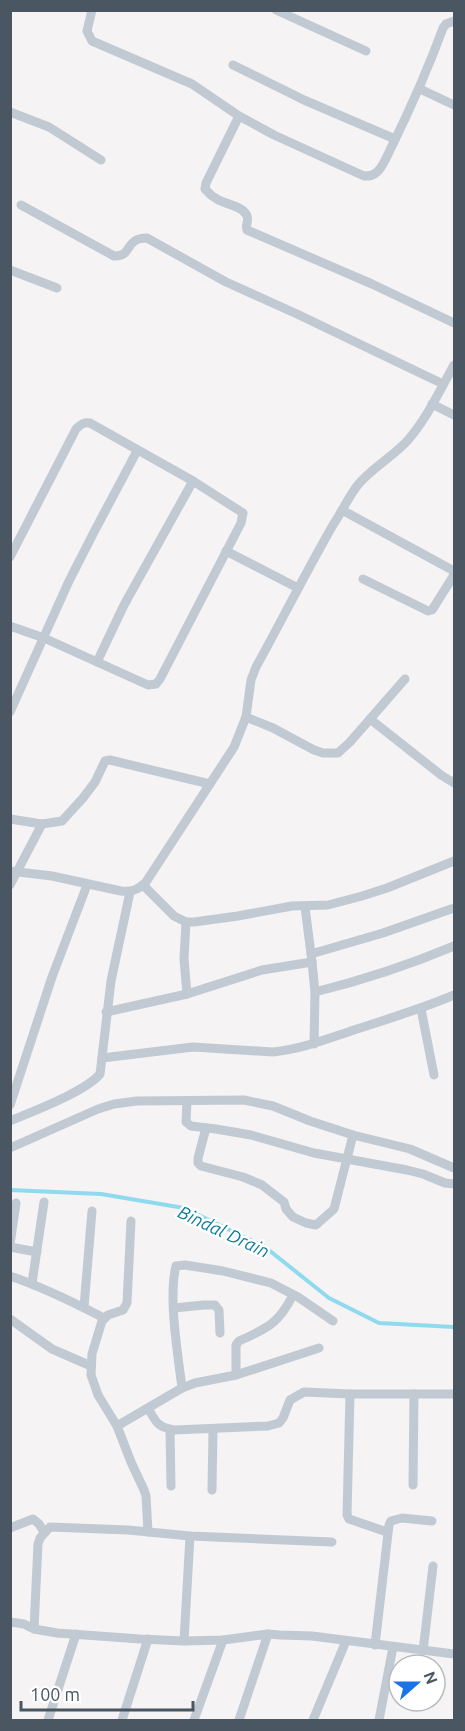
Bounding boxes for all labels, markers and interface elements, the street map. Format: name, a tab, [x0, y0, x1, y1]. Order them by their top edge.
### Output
water label: Bindal Drain	[175, 1201, 273, 1261]
north arrow	[387, 1653, 447, 1713]
text: N	[420, 1669, 442, 1686]
scale bar	[21, 1674, 194, 1712]
text: 100 m	[30, 1684, 80, 1704]

